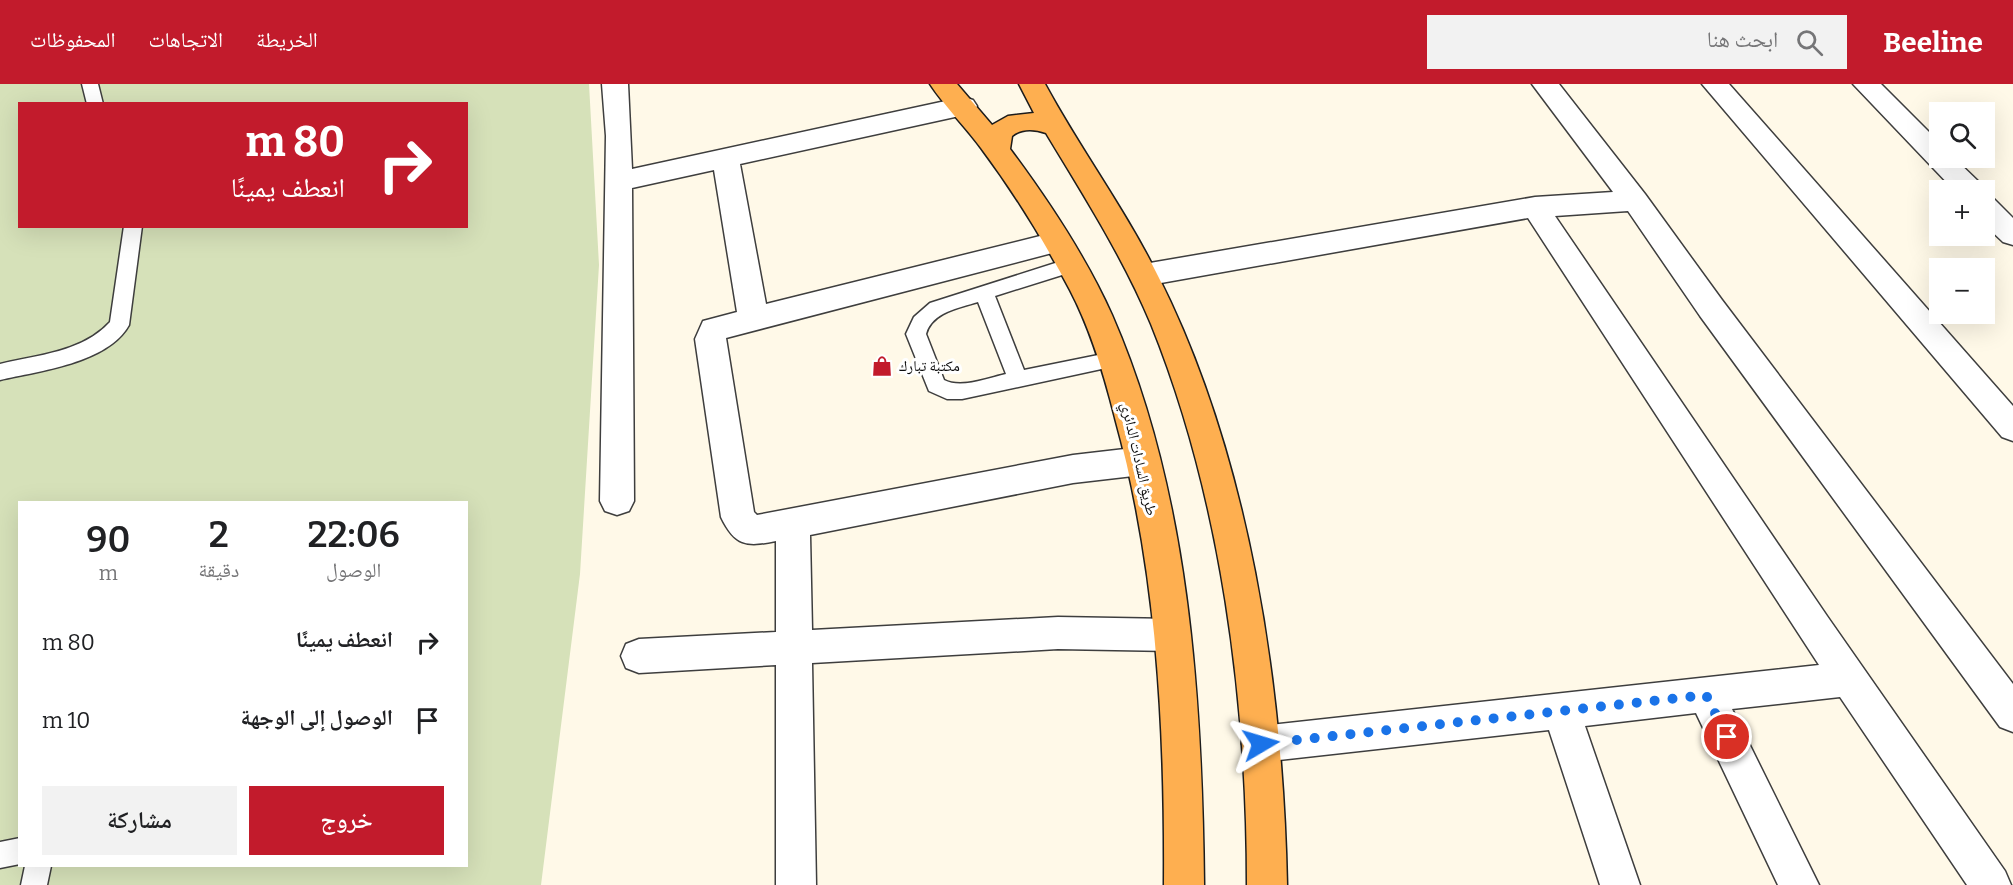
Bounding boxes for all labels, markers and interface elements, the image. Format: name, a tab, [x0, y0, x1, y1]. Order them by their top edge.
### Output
search box	[1427, 15, 1847, 69]
text: ابحث هنا	[1707, 26, 1778, 53]
icon: search	[1793, 26, 1826, 59]
text: Beeline	[1883, 26, 1983, 59]
text: المحفوظات	[30, 27, 115, 53]
text: الاتجاهات	[148, 27, 223, 53]
text: الخريطة	[256, 27, 318, 53]
map controls	[1929, 102, 1995, 324]
button: search	[1929, 102, 1995, 168]
text: 80 m	[245, 117, 345, 167]
icon: right	[366, 126, 444, 204]
text: انعطف يمينًا	[231, 172, 345, 204]
button: +	[1929, 180, 1995, 246]
button: −	[1929, 258, 1995, 324]
shop icon: مكتبة تبارك	[870, 354, 894, 378]
place label: مكتبة تبارك	[899, 357, 960, 375]
street label: طريق السادات الدائري	[1115, 401, 1161, 518]
text: 2	[209, 513, 229, 557]
text: 22:06	[307, 513, 400, 557]
text: 90	[86, 518, 130, 562]
text: دقيقة	[199, 558, 239, 582]
text: الوصول	[326, 558, 381, 582]
text: m	[99, 561, 118, 585]
text: انعطف يمينًا	[296, 626, 393, 653]
icon: right	[411, 626, 444, 659]
text: 80 m	[42, 629, 95, 656]
text: الوصول إلى الوجهة	[240, 704, 393, 731]
icon: arrive	[411, 704, 444, 737]
text: 10 m	[42, 707, 90, 734]
pin	[1701, 711, 1752, 762]
position arrow	[1229, 712, 1293, 776]
icon: arrive	[1710, 720, 1743, 753]
button: مشاركة	[42, 786, 237, 855]
button: خروج	[249, 786, 444, 855]

